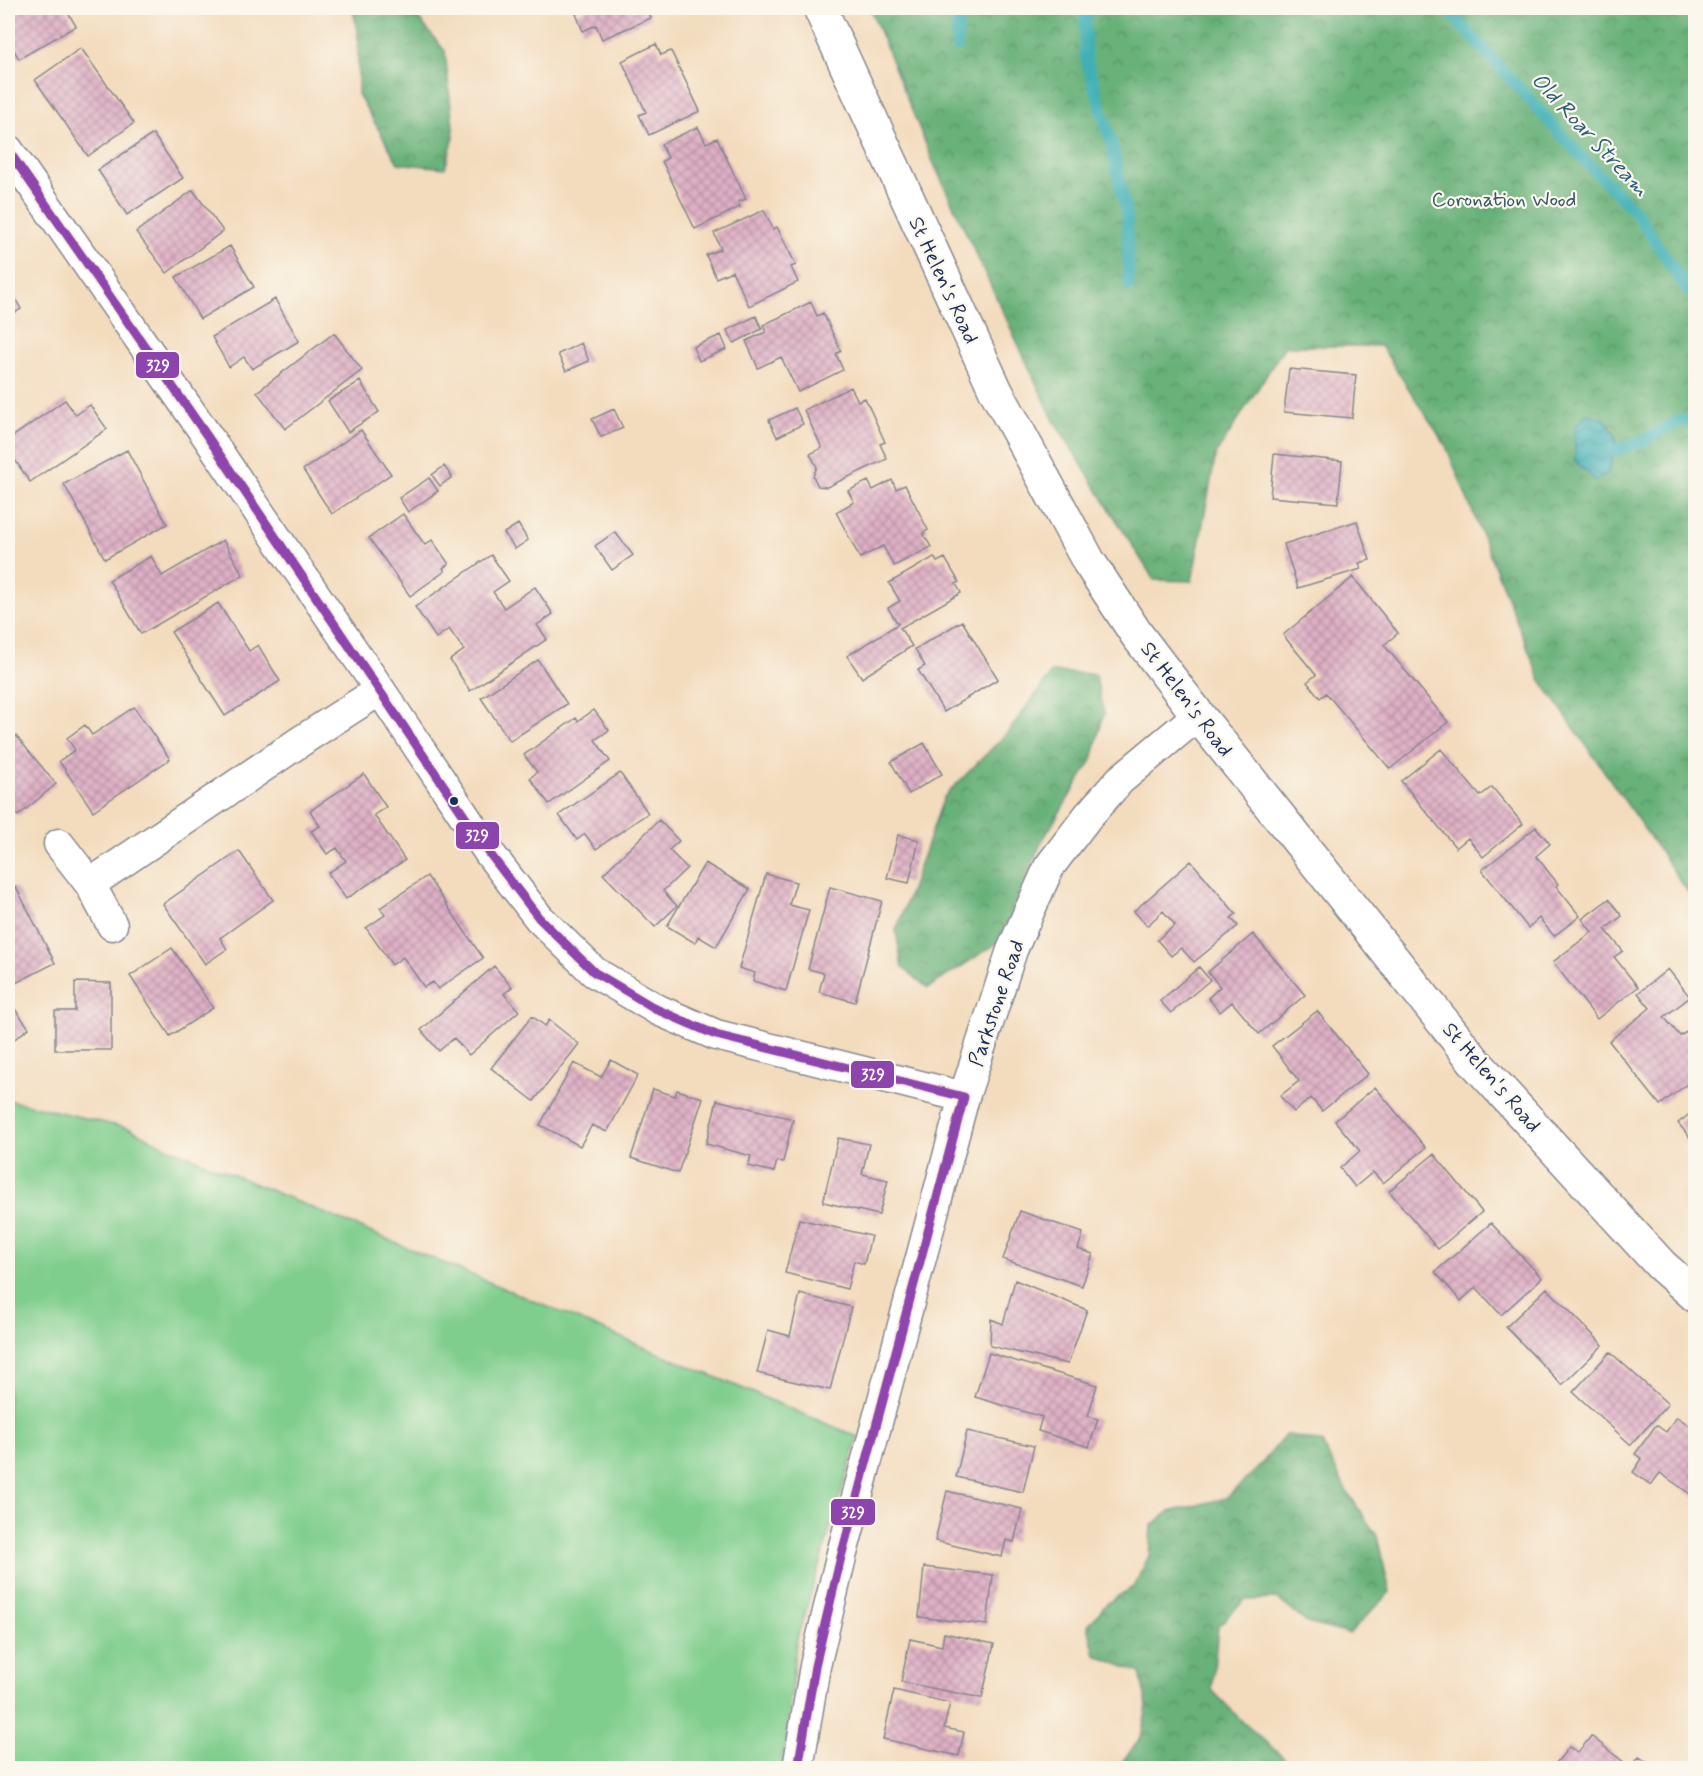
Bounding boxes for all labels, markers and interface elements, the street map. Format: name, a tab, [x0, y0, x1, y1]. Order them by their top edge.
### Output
water label: Old Roar Stream	[1525, 67, 1655, 204]
park label: Coronation Wood	[1432, 186, 1576, 214]
street label: St Helen's Road	[901, 212, 985, 349]
line badge: 329	[135, 351, 180, 379]
text: 329	[146, 356, 170, 377]
street label: St Helen's Road	[1134, 636, 1239, 763]
unlabelled marker	[448, 795, 460, 807]
line badge: 329	[455, 821, 500, 850]
text: 329	[465, 826, 489, 847]
street label: Parkstone Road	[962, 936, 1032, 1070]
street label: St Helen's Road	[1436, 1017, 1547, 1139]
line badge: 329	[850, 1060, 895, 1089]
text: 329	[861, 1065, 885, 1086]
line badge: 329	[830, 1498, 876, 1526]
text: 329	[841, 1503, 865, 1524]

